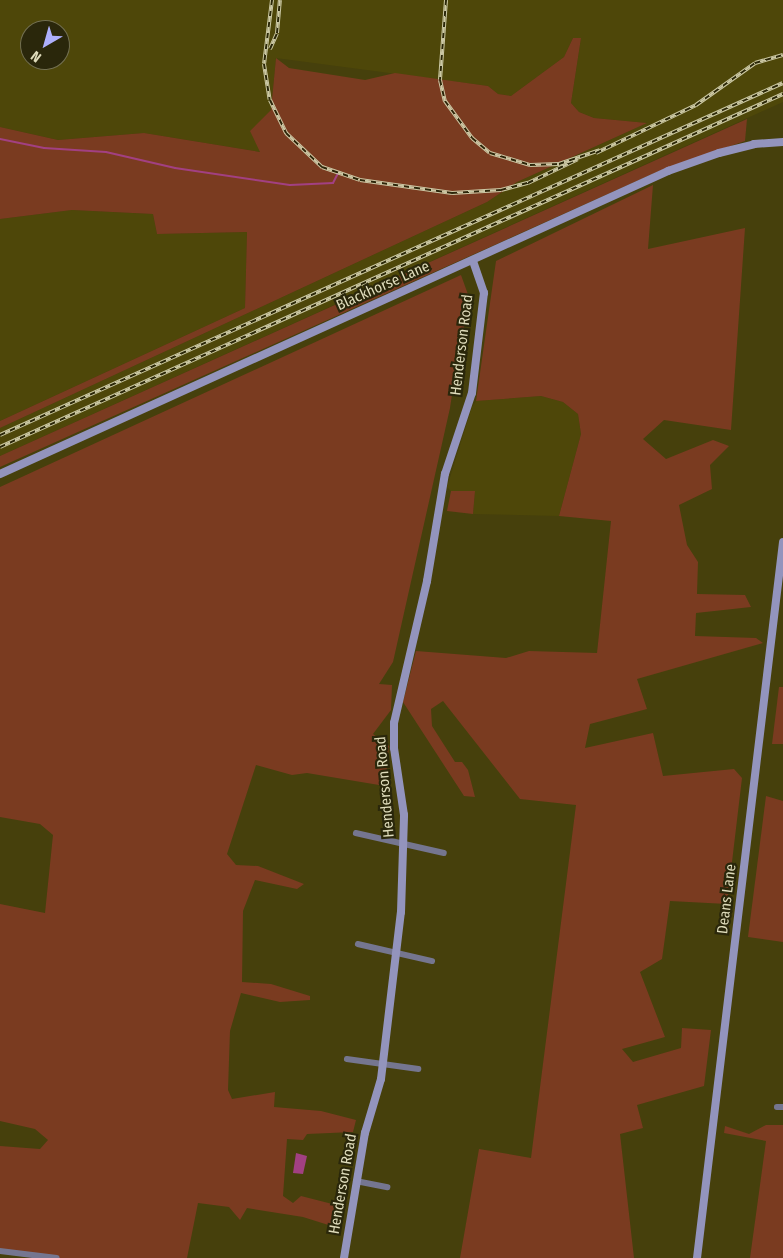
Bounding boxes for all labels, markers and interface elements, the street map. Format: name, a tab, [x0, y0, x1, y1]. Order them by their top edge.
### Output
north arrow	[20, 20, 70, 70]
text: N	[28, 47, 45, 66]
street label: Blackhorse Lane	[334, 257, 432, 315]
street label: Henderson Road	[447, 293, 477, 397]
street label: Henderson Road	[372, 736, 398, 838]
street label: Deans Lane	[714, 863, 740, 935]
street label: Henderson Road	[325, 1132, 361, 1236]

